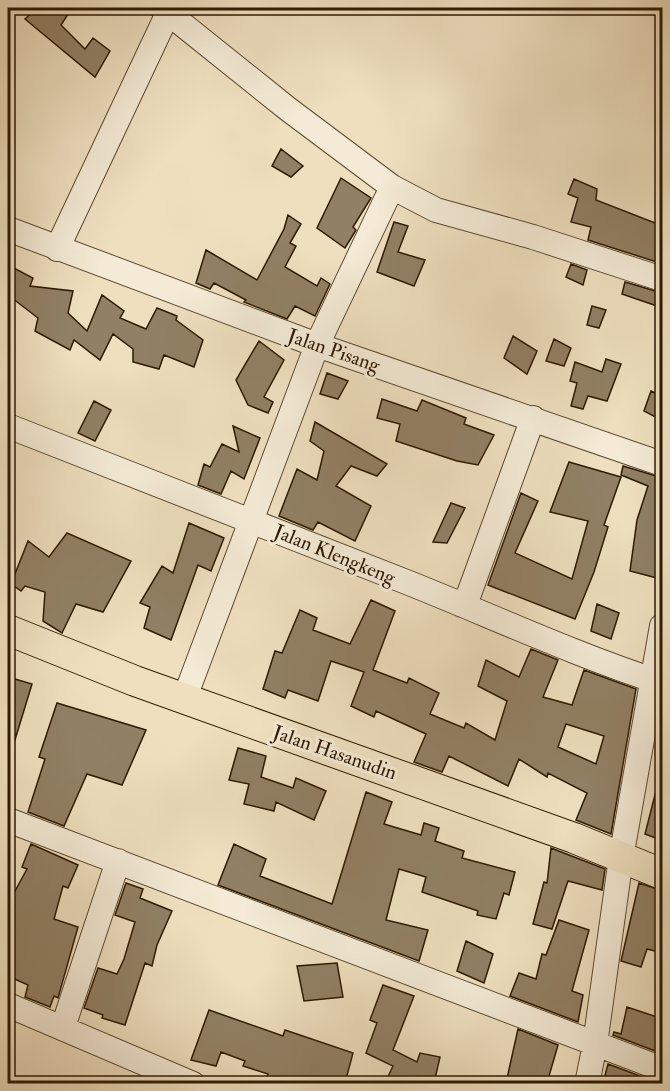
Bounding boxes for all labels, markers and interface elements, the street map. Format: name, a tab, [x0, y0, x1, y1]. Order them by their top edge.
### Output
street label: Jalan Pisang	[283, 323, 384, 378]
street label: Jalan Klengkeng	[269, 518, 400, 591]
street label: Jalan Hasanudin	[269, 719, 400, 785]

